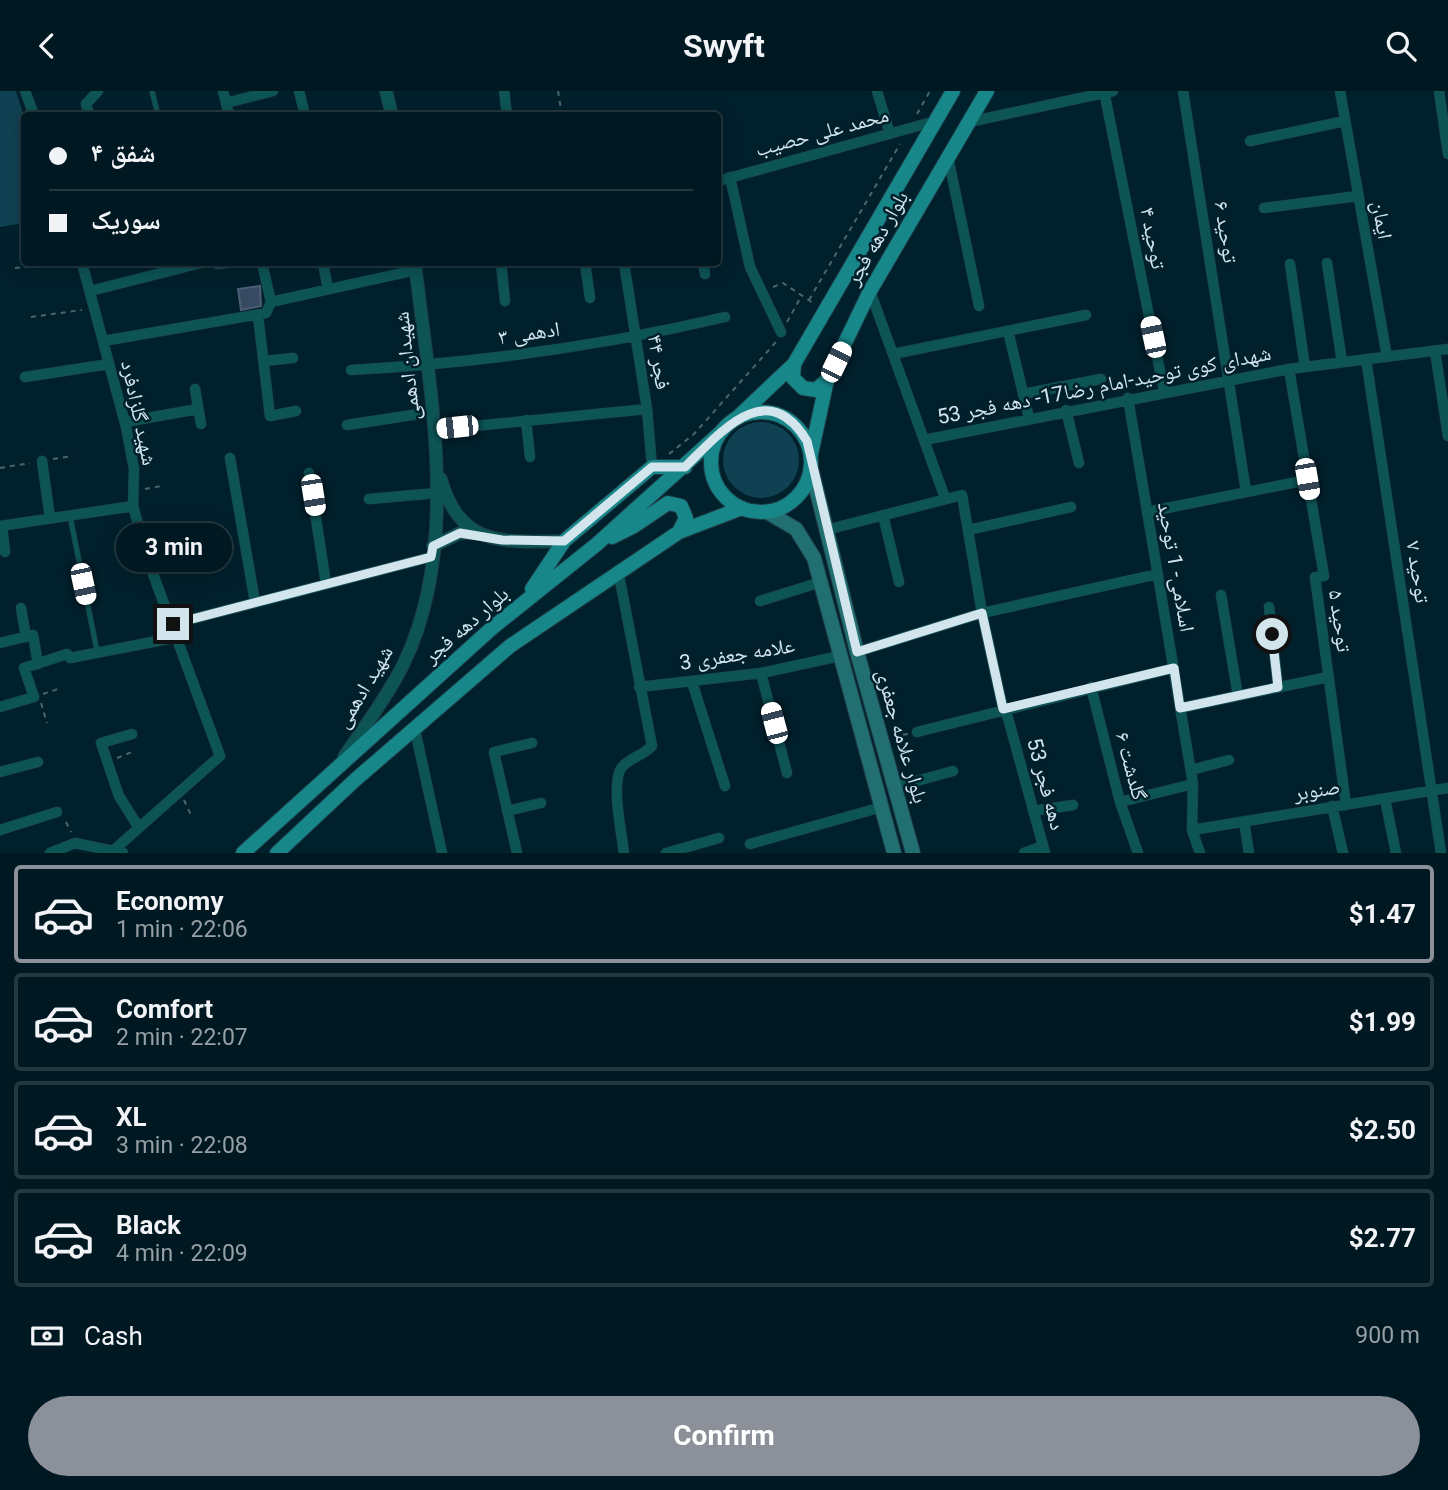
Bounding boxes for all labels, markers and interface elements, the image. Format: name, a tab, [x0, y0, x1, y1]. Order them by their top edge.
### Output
icon: back	[28, 27, 66, 65]
text: Swyft	[683, 27, 765, 65]
icon: search	[1382, 27, 1420, 65]
street label: محمد علی حصیب	[753, 103, 892, 162]
text: شفق ۴	[91, 138, 156, 168]
street label: بلوار دهه فجر	[840, 187, 913, 290]
street label: توحید ۶	[1209, 199, 1243, 265]
street label: ایمان	[1367, 199, 1397, 241]
text: سوریک	[91, 205, 161, 235]
street label: توحید ۴	[1135, 205, 1171, 271]
street label: شهیدان ادهمی	[389, 310, 426, 422]
car	[1139, 314, 1168, 360]
street label: ادهمی ۳	[497, 317, 562, 350]
street label: فجر ۴۴	[643, 333, 675, 391]
car	[818, 339, 855, 385]
street label: شهدای کوی توحید-امام رضا17- دهه فجر 53	[935, 341, 1273, 431]
street label: شهید گلزادفرد	[116, 358, 162, 468]
car	[436, 414, 479, 440]
car	[1294, 456, 1321, 502]
car	[300, 473, 327, 517]
street label: اسلامی- 1 توحید	[1152, 500, 1199, 634]
callout: 3 min	[115, 523, 231, 571]
text: 3 min	[145, 534, 203, 561]
street label: توحید ۷	[1401, 539, 1435, 605]
car	[69, 561, 98, 607]
street label: بلوار دهه فجر	[418, 582, 513, 669]
street label: توحید ۵	[1324, 588, 1356, 654]
route end	[157, 608, 189, 640]
route start	[1256, 618, 1288, 650]
street label: علامه جعفری 3	[678, 633, 797, 675]
street label: شهید ادهمی	[330, 641, 399, 733]
street label: بلوار علامه جعفری	[871, 666, 933, 806]
car	[759, 700, 790, 746]
street label: گلدشت ۶	[1110, 729, 1152, 803]
street label: دهه فجر 53	[1022, 735, 1070, 833]
street label: صنوبر	[1291, 774, 1342, 806]
icon: car	[32, 883, 95, 946]
text: Economy	[116, 886, 223, 916]
text: $1.47	[1349, 899, 1416, 929]
text: 1 min · 22:06	[116, 916, 248, 943]
icon: car	[32, 991, 95, 1054]
text: Comfort	[116, 994, 213, 1024]
text: $1.99	[1349, 1007, 1416, 1037]
text: 2 min · 22:07	[116, 1024, 248, 1051]
icon: car	[32, 1099, 95, 1162]
text: XL	[116, 1102, 147, 1132]
text: $2.50	[1349, 1115, 1416, 1145]
text: 3 min · 22:08	[116, 1132, 248, 1159]
icon: car	[32, 1207, 95, 1270]
text: Black	[116, 1210, 181, 1240]
text: $2.77	[1349, 1223, 1416, 1253]
text: 4 min · 22:09	[116, 1240, 248, 1267]
icon: cash	[28, 1317, 66, 1355]
text: Cash	[84, 1321, 143, 1351]
text: 900 m	[1355, 1322, 1420, 1349]
button: Confirm	[28, 1396, 1420, 1476]

